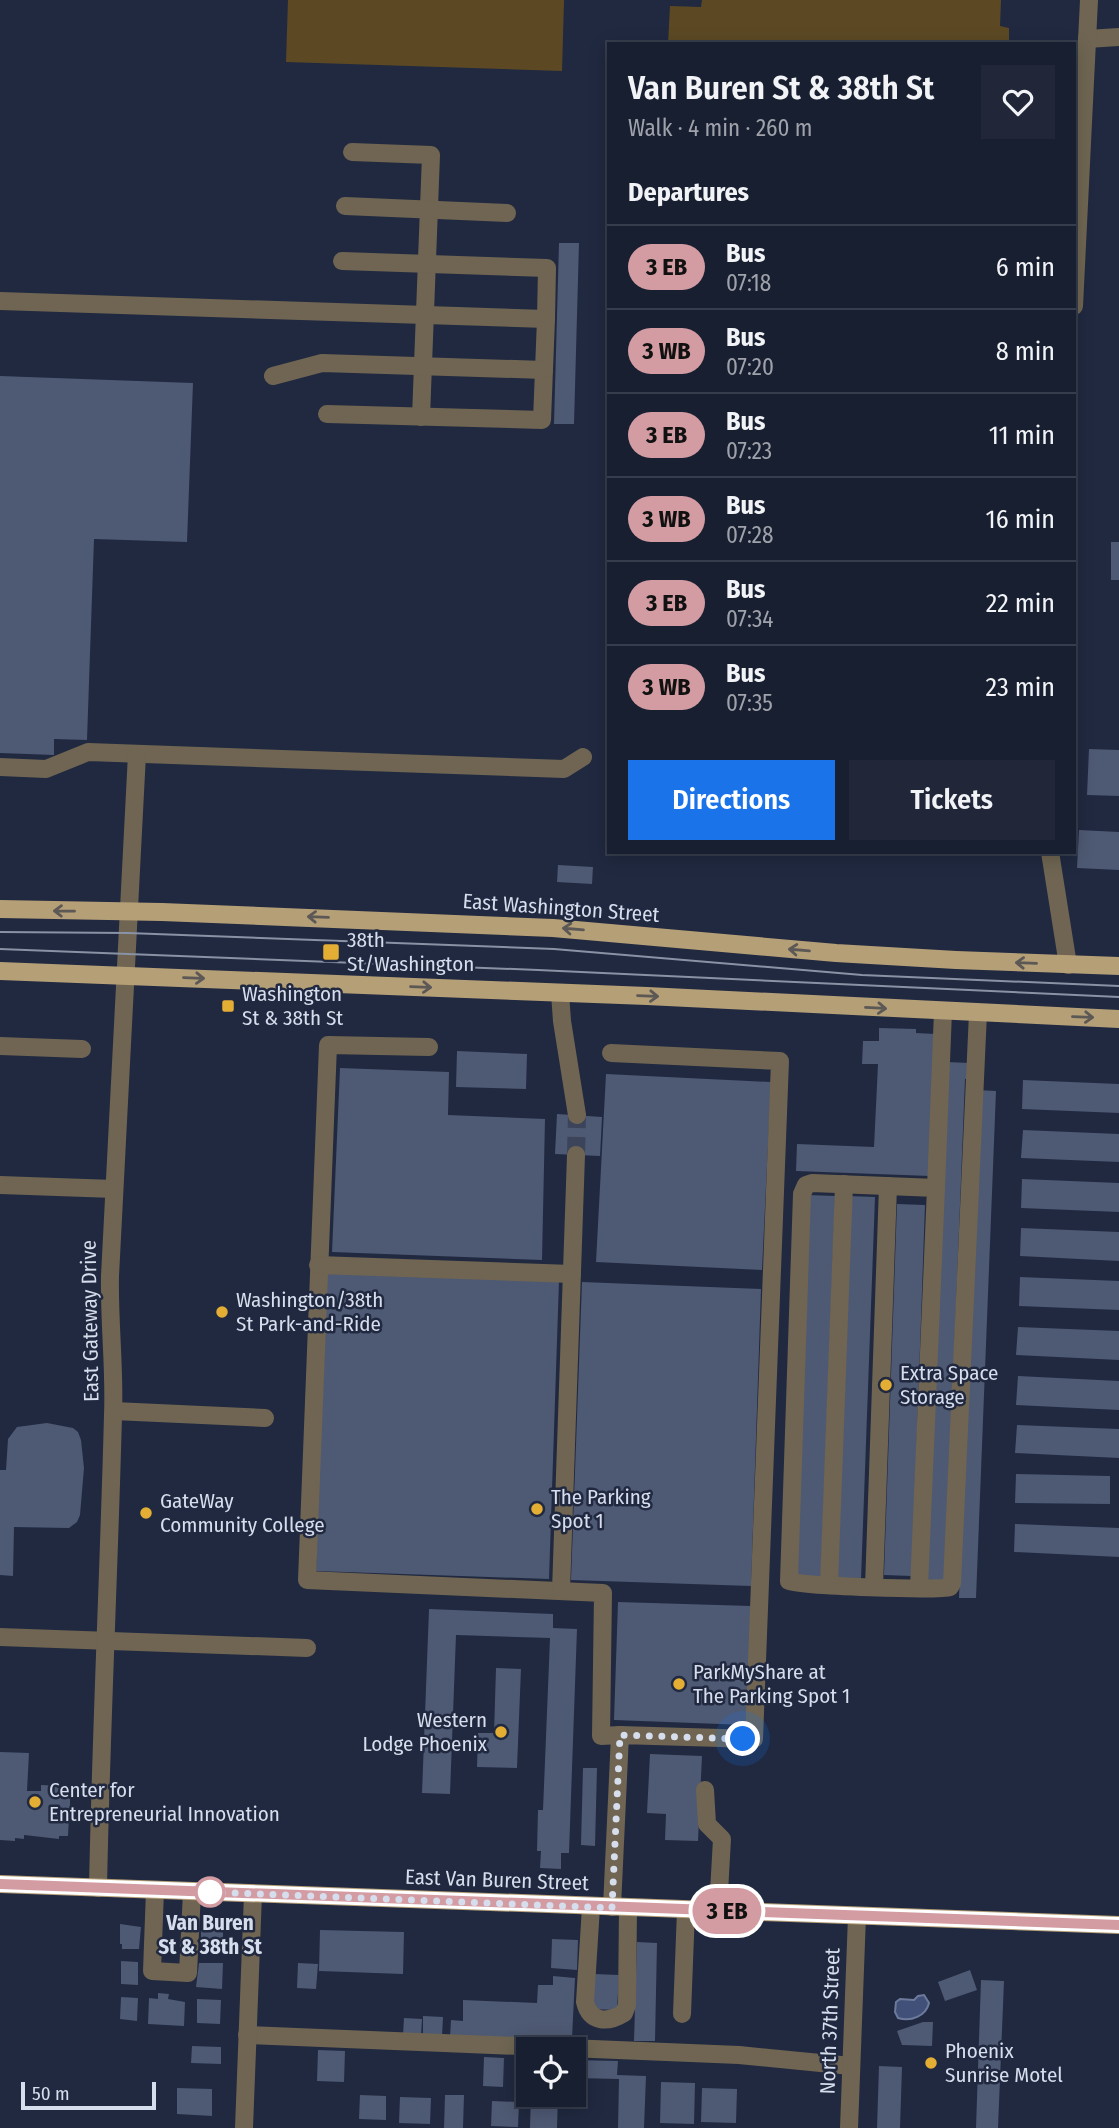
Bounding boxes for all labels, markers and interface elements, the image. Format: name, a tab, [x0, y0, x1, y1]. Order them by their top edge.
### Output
button: heart	[981, 65, 1055, 139]
text: Van Buren St & 38th St	[628, 68, 934, 108]
text: Walk · 4 min · 260 m	[628, 114, 813, 142]
text: Departures	[628, 177, 749, 208]
text: Bus	[726, 238, 765, 269]
text: 6 min	[996, 252, 1055, 283]
text: 3 EB	[646, 253, 687, 281]
text: 07:18	[726, 269, 771, 297]
text: Bus	[726, 322, 765, 353]
text: 8 min	[996, 336, 1055, 367]
text: 3 WB	[642, 337, 691, 365]
text: 07:20	[726, 353, 774, 381]
text: Bus	[726, 406, 765, 437]
text: 11 min	[989, 420, 1055, 451]
text: 3 EB	[646, 421, 687, 449]
text: 07:23	[726, 437, 772, 465]
text: Bus	[726, 490, 765, 521]
text: 16 min	[986, 504, 1055, 535]
text: 3 WB	[642, 505, 691, 533]
text: 07:28	[726, 521, 773, 549]
text: Bus	[726, 574, 765, 605]
text: 22 min	[986, 588, 1055, 619]
text: 3 EB	[646, 589, 687, 617]
text: 07:34	[726, 605, 773, 633]
text: Bus	[726, 658, 765, 689]
text: 23 min	[986, 672, 1055, 703]
text: 3 WB	[642, 673, 691, 701]
text: 07:35	[726, 689, 773, 717]
button: Directions	[628, 760, 835, 840]
button: Tickets	[849, 760, 1055, 840]
street label: East Washington Street	[462, 888, 660, 928]
one-way arrow	[53, 904, 76, 917]
one-way arrow	[306, 911, 329, 924]
one-way arrow	[562, 922, 584, 935]
place label: 38th St/Washington	[347, 927, 474, 977]
marker: 38th St/Washington	[321, 942, 341, 962]
one-way arrow	[788, 943, 811, 956]
one-way arrow	[1015, 957, 1038, 970]
one-way arrow	[182, 972, 205, 985]
place label: Washington St & 38th St	[242, 981, 343, 1031]
one-way arrow	[409, 981, 432, 994]
one-way arrow	[637, 990, 660, 1003]
marker: Washington St & 38th St	[220, 998, 236, 1014]
one-way arrow	[864, 1001, 887, 1014]
one-way arrow	[1071, 1011, 1094, 1024]
street label: East Gateway Drive	[76, 1240, 104, 1402]
place label: Washington/38th St Park-and-Ride	[236, 1287, 383, 1337]
marker: Washington/38th St Park-and-Ride	[214, 1304, 230, 1320]
place label: Extra Space Storage	[900, 1360, 998, 1410]
marker: Extra Space Storage	[878, 1377, 894, 1393]
place label: The Parking Spot 1	[551, 1484, 651, 1534]
place label: GateWay Community College	[160, 1488, 325, 1538]
marker: The Parking Spot 1	[529, 1501, 545, 1517]
marker: GateWay Community College	[138, 1505, 154, 1521]
place label: ParkMyShare at The Parking Spot 1	[693, 1659, 850, 1709]
marker: ParkMyShare at The Parking Spot 1	[671, 1676, 687, 1692]
place label: Western Lodge Phoenix	[362, 1707, 488, 1757]
your location	[725, 1721, 760, 1756]
marker: Western Lodge Phoenix	[493, 1724, 509, 1740]
place label: Center for Entrepreneurial Innovation	[49, 1777, 280, 1827]
marker: Center for Entrepreneurial Innovation	[27, 1794, 43, 1810]
street label: East Van Buren Street	[405, 1864, 589, 1896]
marker: Van Buren St & 38th St	[195, 1877, 225, 1907]
line badge: 3 EB	[678, 1888, 776, 1934]
text: 3 EB	[706, 1897, 748, 1925]
place label: Van Buren St & 38th St	[158, 1910, 262, 1960]
street label: North 37th Street	[814, 1947, 846, 2095]
map controls	[516, 2037, 586, 2107]
button: locate	[516, 2037, 586, 2107]
place label: Phoenix Sunrise Motel	[945, 2038, 1063, 2088]
marker: Phoenix Sunrise Motel	[923, 2055, 939, 2071]
scale bar	[21, 2079, 156, 2111]
text: 50 m	[32, 2082, 70, 2105]

